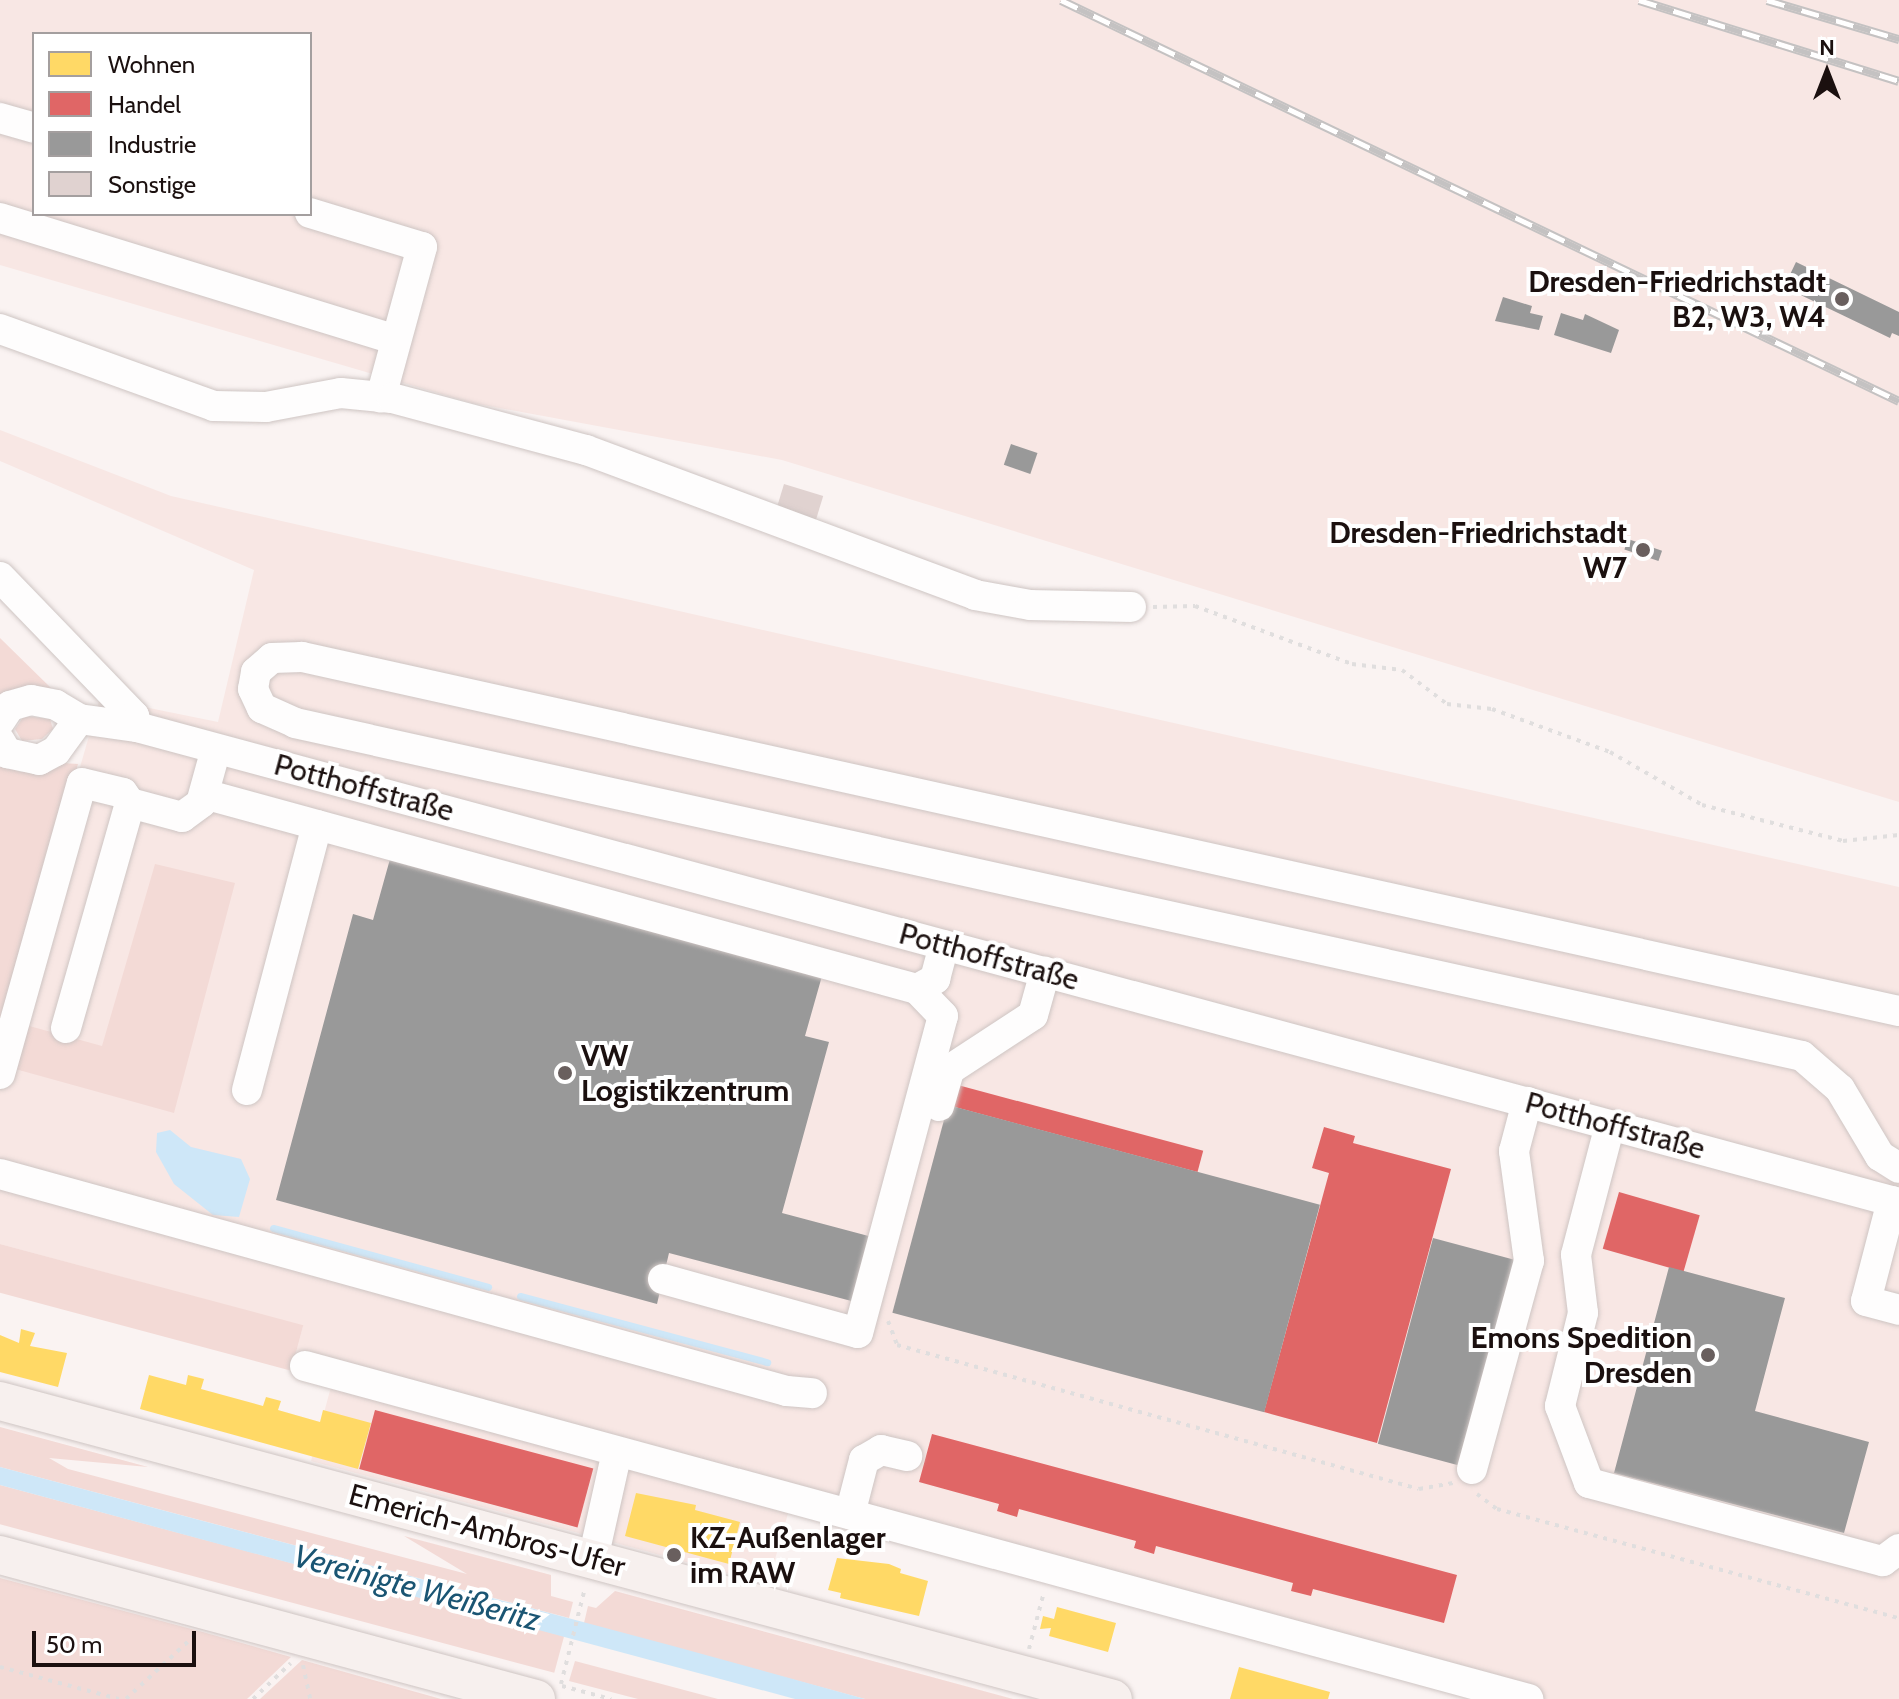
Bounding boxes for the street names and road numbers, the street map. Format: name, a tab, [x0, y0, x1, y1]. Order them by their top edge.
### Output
street label: Potthoffstraße	[270, 747, 458, 829]
street label: Potthoffstraße	[895, 916, 1083, 998]
street label: Potthoffstraße	[1521, 1085, 1709, 1167]
street label: Emerich-Ambros-Ufer	[345, 1477, 629, 1585]

